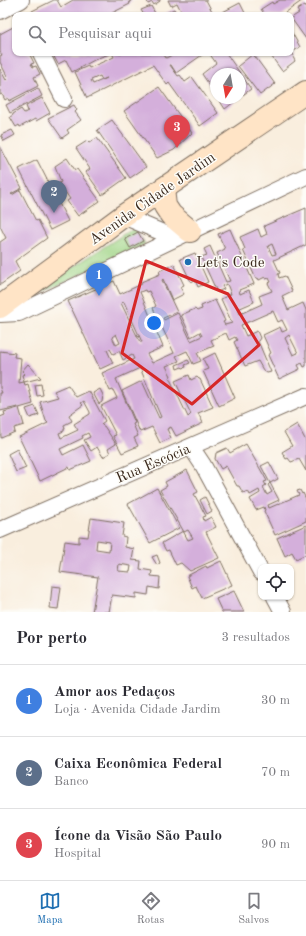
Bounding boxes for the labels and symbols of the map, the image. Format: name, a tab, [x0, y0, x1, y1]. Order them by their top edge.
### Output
north arrow	[210, 68, 246, 104]
pin: 3	[164, 115, 190, 148]
street label: Avenida Cidade Jardim	[87, 150, 219, 248]
pin: 2	[41, 180, 67, 213]
place label: Let's Code	[196, 256, 265, 271]
marker: Let's Code	[183, 257, 193, 267]
pin: 1	[86, 263, 112, 296]
your location	[144, 313, 164, 333]
street label: Rua Escócia	[114, 442, 194, 487]

